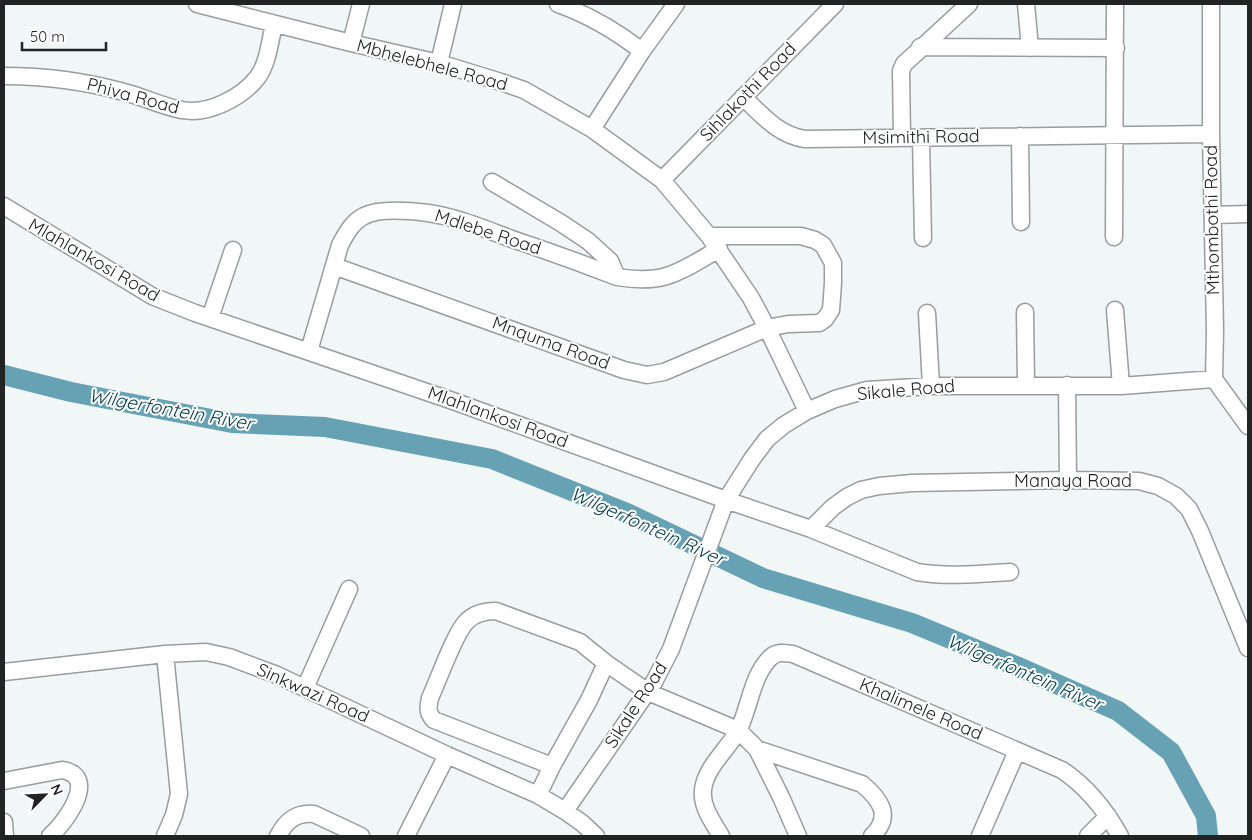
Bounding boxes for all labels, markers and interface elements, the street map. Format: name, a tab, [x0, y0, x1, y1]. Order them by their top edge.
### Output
scale bar	[22, 20, 106, 52]
text: 50 m	[30, 27, 65, 46]
street label: Mbhelebhele Road	[354, 33, 510, 96]
street label: Sihlakothi Road	[695, 37, 801, 146]
street label: Phiva Road	[84, 72, 182, 119]
street label: Msimithi Road	[862, 124, 980, 149]
street label: Mthombothi Road	[1199, 145, 1224, 295]
street label: Mdlebe Road	[432, 204, 544, 260]
street label: Mlahlankosi Road	[25, 213, 164, 306]
street label: Mnquma Road	[489, 311, 613, 374]
street label: Sikale Road	[856, 374, 956, 405]
street label: Mlahlankosi Road	[425, 380, 571, 453]
water label: Wilgerfontein River	[87, 383, 258, 436]
street label: Manaya Road	[1014, 469, 1132, 492]
water label: Wilgerfontein River	[567, 481, 732, 572]
water label: Wilgerfontein River	[944, 628, 1109, 717]
street label: Sikale Road	[599, 657, 672, 752]
street label: Sinkwazi Road	[253, 658, 373, 728]
street label: Khalimele Road	[856, 672, 986, 745]
north arrow	[20, 770, 70, 820]
text: N	[47, 781, 67, 798]

